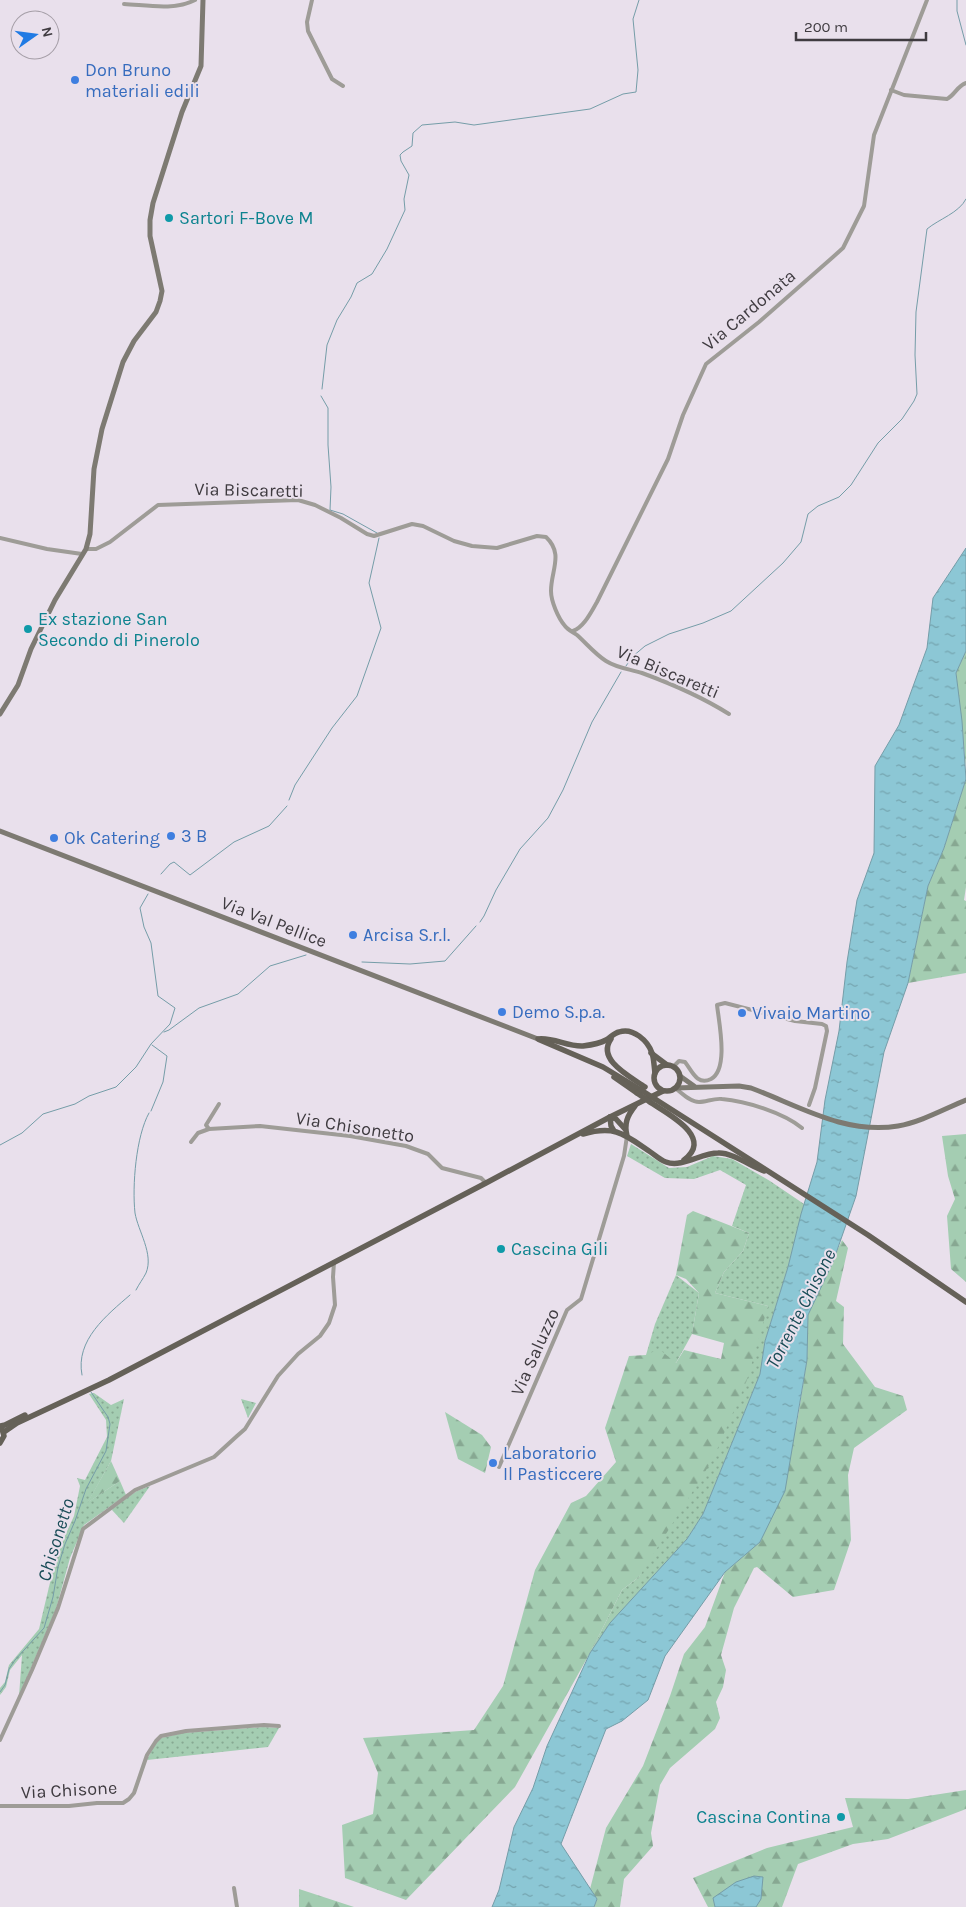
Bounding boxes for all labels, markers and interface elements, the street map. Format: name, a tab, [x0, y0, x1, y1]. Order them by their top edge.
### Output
north arrow	[10, 10, 60, 60]
scale bar	[796, 10, 926, 42]
text: 200 m	[804, 18, 848, 36]
text: N	[38, 25, 57, 39]
place label: Don Bruno materiali edili	[85, 59, 200, 102]
marker: Don Bruno materiali edili	[69, 74, 81, 86]
place label: Sartori F-Bove M	[179, 207, 314, 229]
marker: Sartori F-Bove M	[163, 212, 175, 224]
street label: Via Cardonata	[698, 265, 800, 355]
street label: Via Biscaretti	[194, 478, 304, 502]
place label: Ex stazione San Secondo di Pinerolo	[38, 608, 200, 651]
marker: Ex stazione San Secondo di Pinerolo	[22, 623, 34, 635]
street label: Via Biscaretti	[613, 640, 723, 704]
place label: 3 B	[181, 825, 207, 847]
place label: Ok Catering	[64, 827, 160, 849]
marker: 3 B	[165, 830, 177, 842]
marker: Ok Catering	[48, 832, 60, 844]
street label: Via Val Pellice	[218, 892, 330, 952]
place label: Arcisa S.r.l.	[363, 924, 450, 946]
marker: Arcisa S.r.l.	[347, 929, 359, 941]
place label: Demo S.p.a.	[512, 1001, 605, 1023]
place label: Vivaio Martino	[752, 1002, 870, 1024]
marker: Demo S.p.a.	[496, 1006, 508, 1018]
marker: Vivaio Martino	[736, 1007, 748, 1019]
street label: Via Chisonetto	[294, 1107, 416, 1147]
place label: Cascina Gili	[511, 1238, 608, 1260]
marker: Cascina Gili	[495, 1243, 507, 1255]
water label: Torrente Chisone	[761, 1245, 841, 1373]
street label: Via Saluzzo	[506, 1305, 564, 1399]
place label: Laboratorio Il Pasticcere	[503, 1442, 602, 1485]
marker: Laboratorio Il Pasticcere	[487, 1457, 499, 1469]
water label: Chisonetto	[33, 1495, 79, 1584]
street label: Via Chisone	[20, 1776, 118, 1804]
place label: Cascina Contina	[696, 1806, 831, 1828]
marker: Cascina Contina	[835, 1811, 847, 1823]

